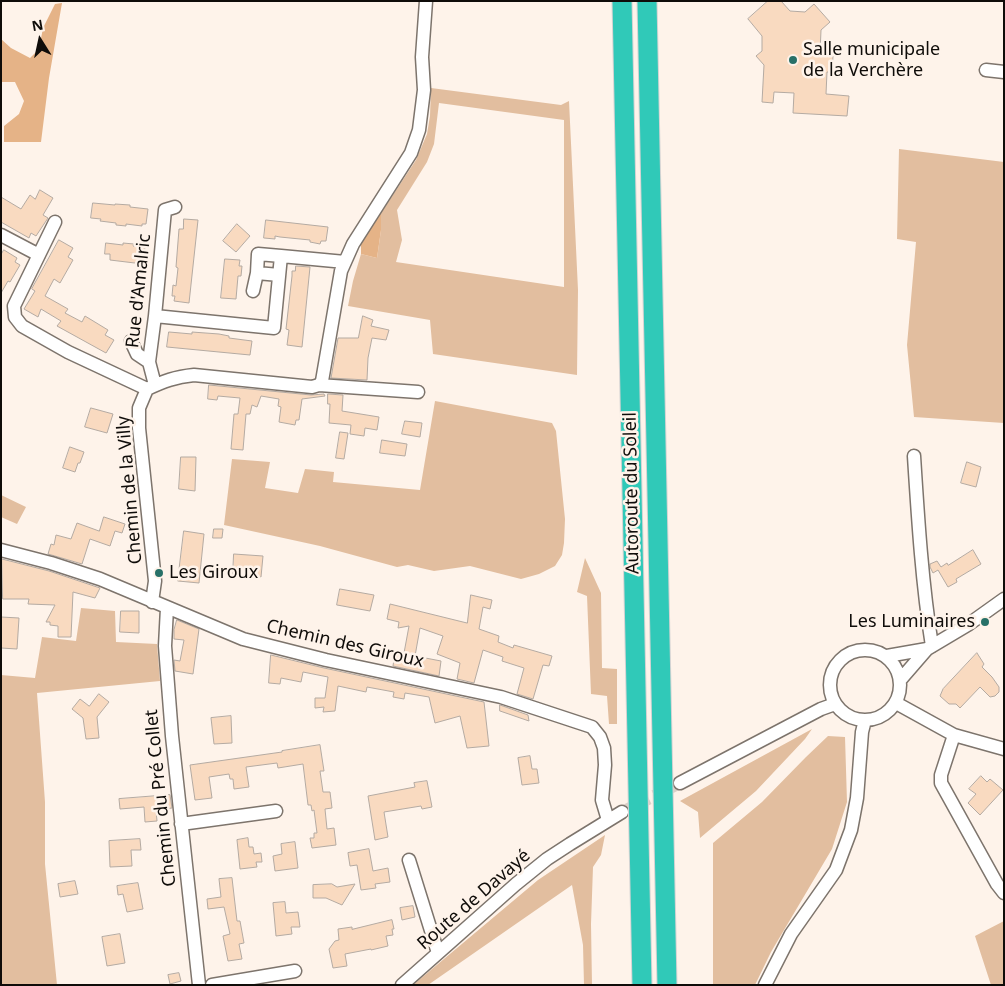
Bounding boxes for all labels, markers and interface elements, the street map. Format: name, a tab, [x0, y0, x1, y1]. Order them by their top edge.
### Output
text: N	[30, 14, 45, 35]
north arrow	[15, 15, 65, 65]
place label: Salle municipale de la Verchère	[803, 39, 940, 82]
marker: Salle municipale de la Verchère	[787, 54, 799, 66]
street label: Rue d'Amalric	[122, 233, 156, 349]
street label: Autoroute du Soleil	[620, 412, 644, 574]
street label: Chemin de la Villy	[113, 415, 147, 565]
place label: Les Giroux	[169, 562, 258, 584]
marker: Les Giroux	[153, 567, 165, 579]
place label: Les Luminaires	[848, 611, 975, 633]
street label: Chemin des Giroux	[264, 615, 426, 673]
marker: Les Luminaires	[979, 616, 991, 628]
street label: Chemin du Pré Collet	[141, 708, 181, 888]
street label: Route de Davayé	[413, 845, 535, 955]

